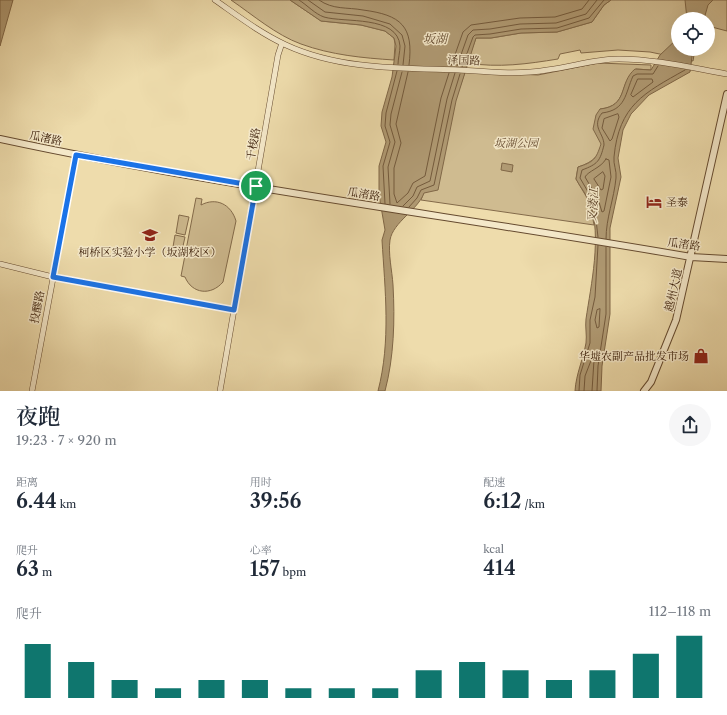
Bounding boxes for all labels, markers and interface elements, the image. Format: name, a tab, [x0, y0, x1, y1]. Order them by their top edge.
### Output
map controls	[671, 12, 715, 56]
button: locate	[671, 12, 715, 56]
water label: 坂湖	[423, 31, 449, 46]
street label: 泽国路	[447, 52, 481, 68]
street label: 千梭路	[243, 127, 263, 161]
street label: 瓜渚路	[28, 128, 64, 148]
park label: 坂湖公园	[494, 136, 540, 150]
pin	[239, 169, 273, 203]
icon: arrive	[245, 175, 267, 197]
street label: 瓜渚路	[347, 185, 381, 203]
water label: 叉溇江	[584, 185, 601, 223]
hotel icon: 圣泰	[645, 193, 663, 211]
place label: 圣泰	[666, 195, 688, 209]
school or university icon: 柯桥区实验小学（坂湖校区）	[141, 226, 159, 244]
street label: 瓜渚路	[667, 235, 701, 253]
place label: 柯桥区实验小学（坂湖校区）	[79, 245, 222, 259]
street label: 越州大道	[661, 267, 685, 313]
street label: 投醪路	[27, 289, 47, 325]
shop icon: 华墟农副产品批发市场	[692, 347, 710, 365]
place label: 华墟农副产品批发市场	[579, 349, 689, 363]
text: 夜跑	[16, 403, 60, 430]
button: share	[669, 404, 711, 446]
text: 19:23 · 7 × 920 m	[16, 432, 116, 448]
text: 距离	[16, 475, 38, 489]
text: 用时	[250, 475, 272, 489]
text: 配速	[483, 475, 505, 489]
text: 6.44	[16, 489, 57, 513]
text: 39:56	[250, 489, 301, 513]
text: 6:12	[483, 489, 522, 513]
text: km	[57, 497, 76, 511]
text: /km	[522, 497, 545, 511]
text: kcal	[483, 542, 504, 556]
text: 爬升	[16, 543, 38, 557]
text: 心率	[250, 543, 272, 557]
text: 414	[483, 556, 516, 580]
text: 63	[16, 557, 39, 581]
text: 157	[250, 557, 280, 581]
text: m	[39, 565, 52, 579]
text: bpm	[280, 565, 306, 579]
text: 112–118 m	[649, 603, 711, 619]
text: 爬升	[16, 605, 42, 621]

